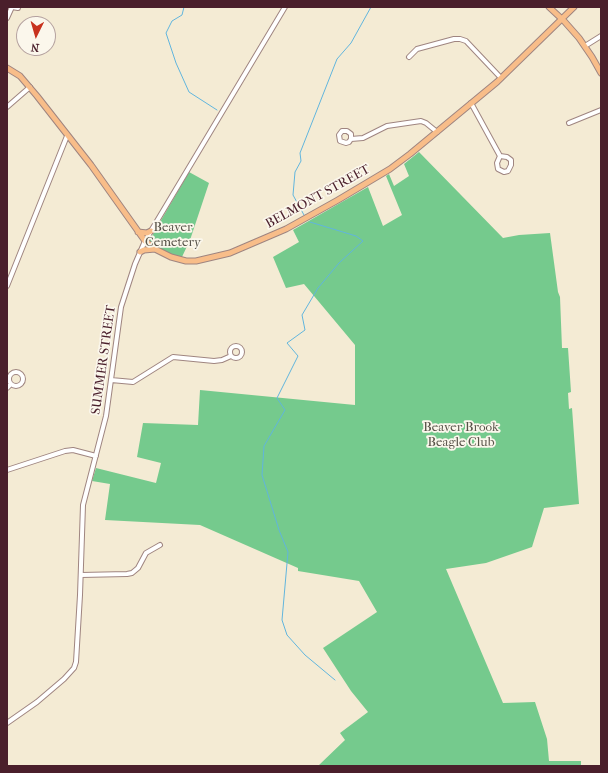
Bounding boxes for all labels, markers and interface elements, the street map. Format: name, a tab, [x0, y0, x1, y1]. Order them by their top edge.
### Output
north arrow	[16, 16, 56, 56]
text: N	[30, 41, 40, 54]
street label: BELMONT STREET	[263, 162, 373, 232]
park label: Beaver Cemetery	[145, 220, 201, 251]
street label: SUMMER STREET	[89, 304, 119, 416]
park label: Beaver Brook Beagle Club	[423, 420, 499, 451]

